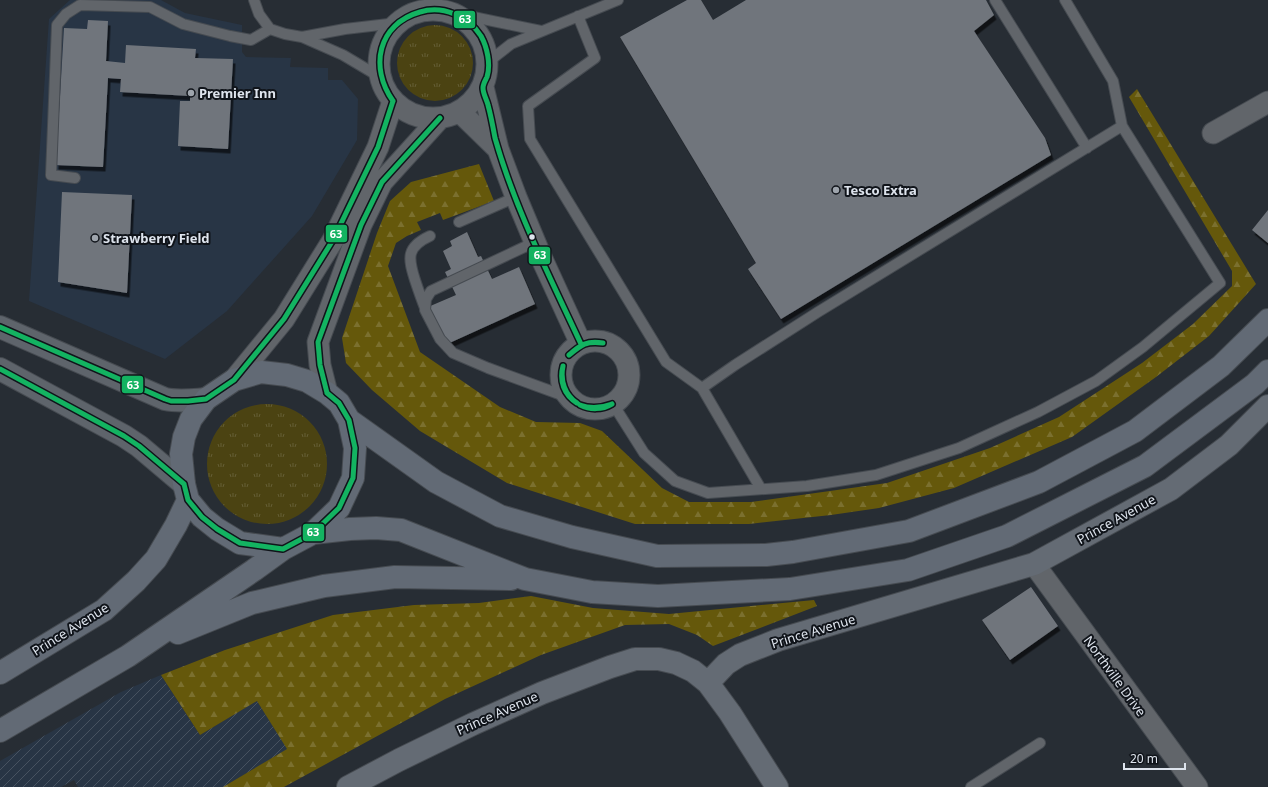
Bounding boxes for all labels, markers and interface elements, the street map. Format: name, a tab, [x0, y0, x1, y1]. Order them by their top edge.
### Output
line badge: 63	[453, 10, 476, 29]
text: 63	[459, 11, 471, 26]
place label: Premier Inn	[199, 84, 276, 102]
marker: Premier Inn	[186, 88, 196, 98]
place label: Tesco Extra	[844, 181, 917, 199]
marker: Tesco Extra	[831, 185, 841, 195]
line badge: 63	[325, 224, 348, 243]
text: 63	[330, 226, 342, 241]
place label: Strawberry Field	[103, 229, 210, 247]
unlabelled marker	[527, 232, 537, 242]
marker: Strawberry Field	[90, 233, 100, 243]
line badge: 63	[528, 246, 551, 265]
text: 63	[534, 247, 546, 262]
line badge: 63	[121, 375, 144, 394]
text: 63	[127, 377, 139, 392]
street label: Prince Avenue	[1073, 490, 1159, 548]
line badge: 63	[302, 523, 325, 542]
text: 63	[307, 524, 319, 539]
street label: Prince Avenue	[28, 598, 112, 660]
street label: Prince Avenue	[769, 610, 857, 652]
street label: Northville Drive	[1080, 632, 1150, 720]
street label: Prince Avenue	[454, 687, 540, 739]
scale bar	[1124, 745, 1185, 771]
text: 20 m	[1130, 750, 1158, 767]

